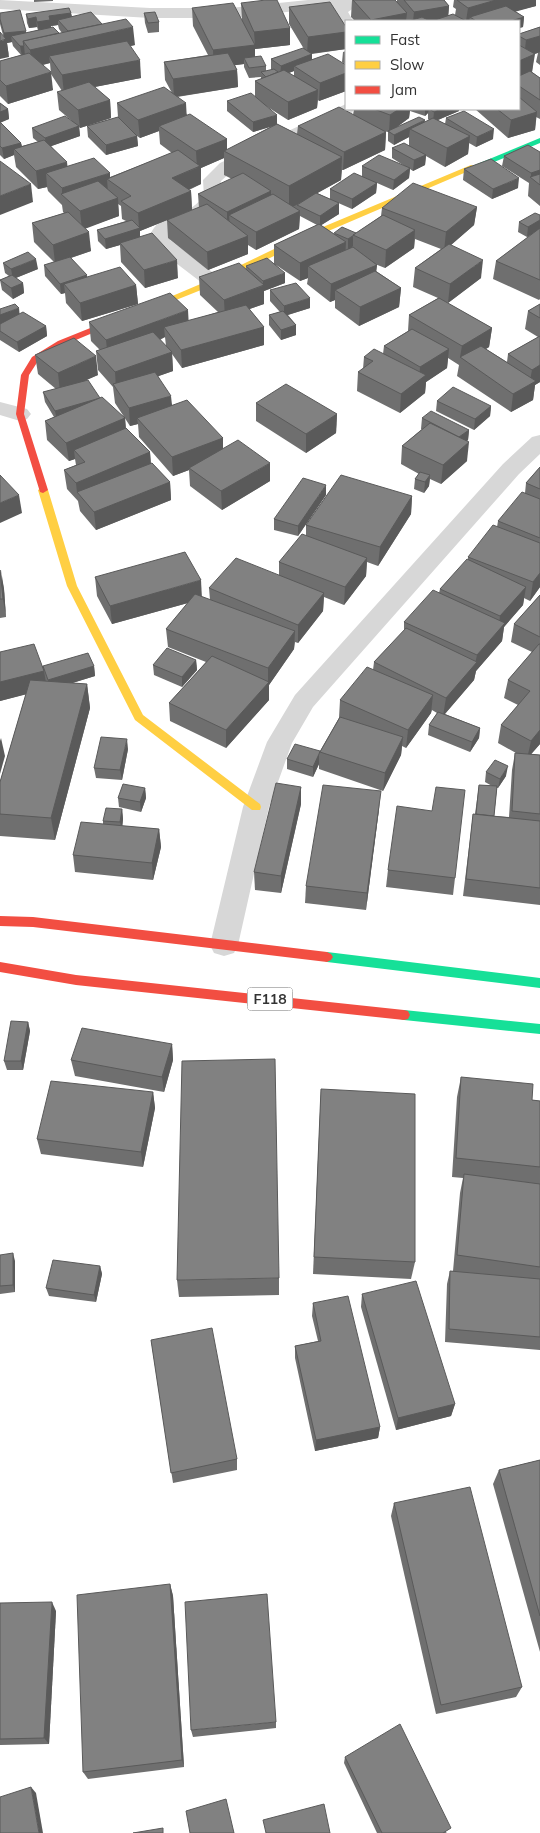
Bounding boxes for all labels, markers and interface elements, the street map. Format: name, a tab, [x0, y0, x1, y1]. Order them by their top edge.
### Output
legend	[345, 20, 520, 110]
text: Fast	[390, 30, 420, 49]
text: Slow	[390, 55, 424, 74]
text: Jam	[390, 80, 417, 99]
road number: F118	[248, 988, 292, 1011]

